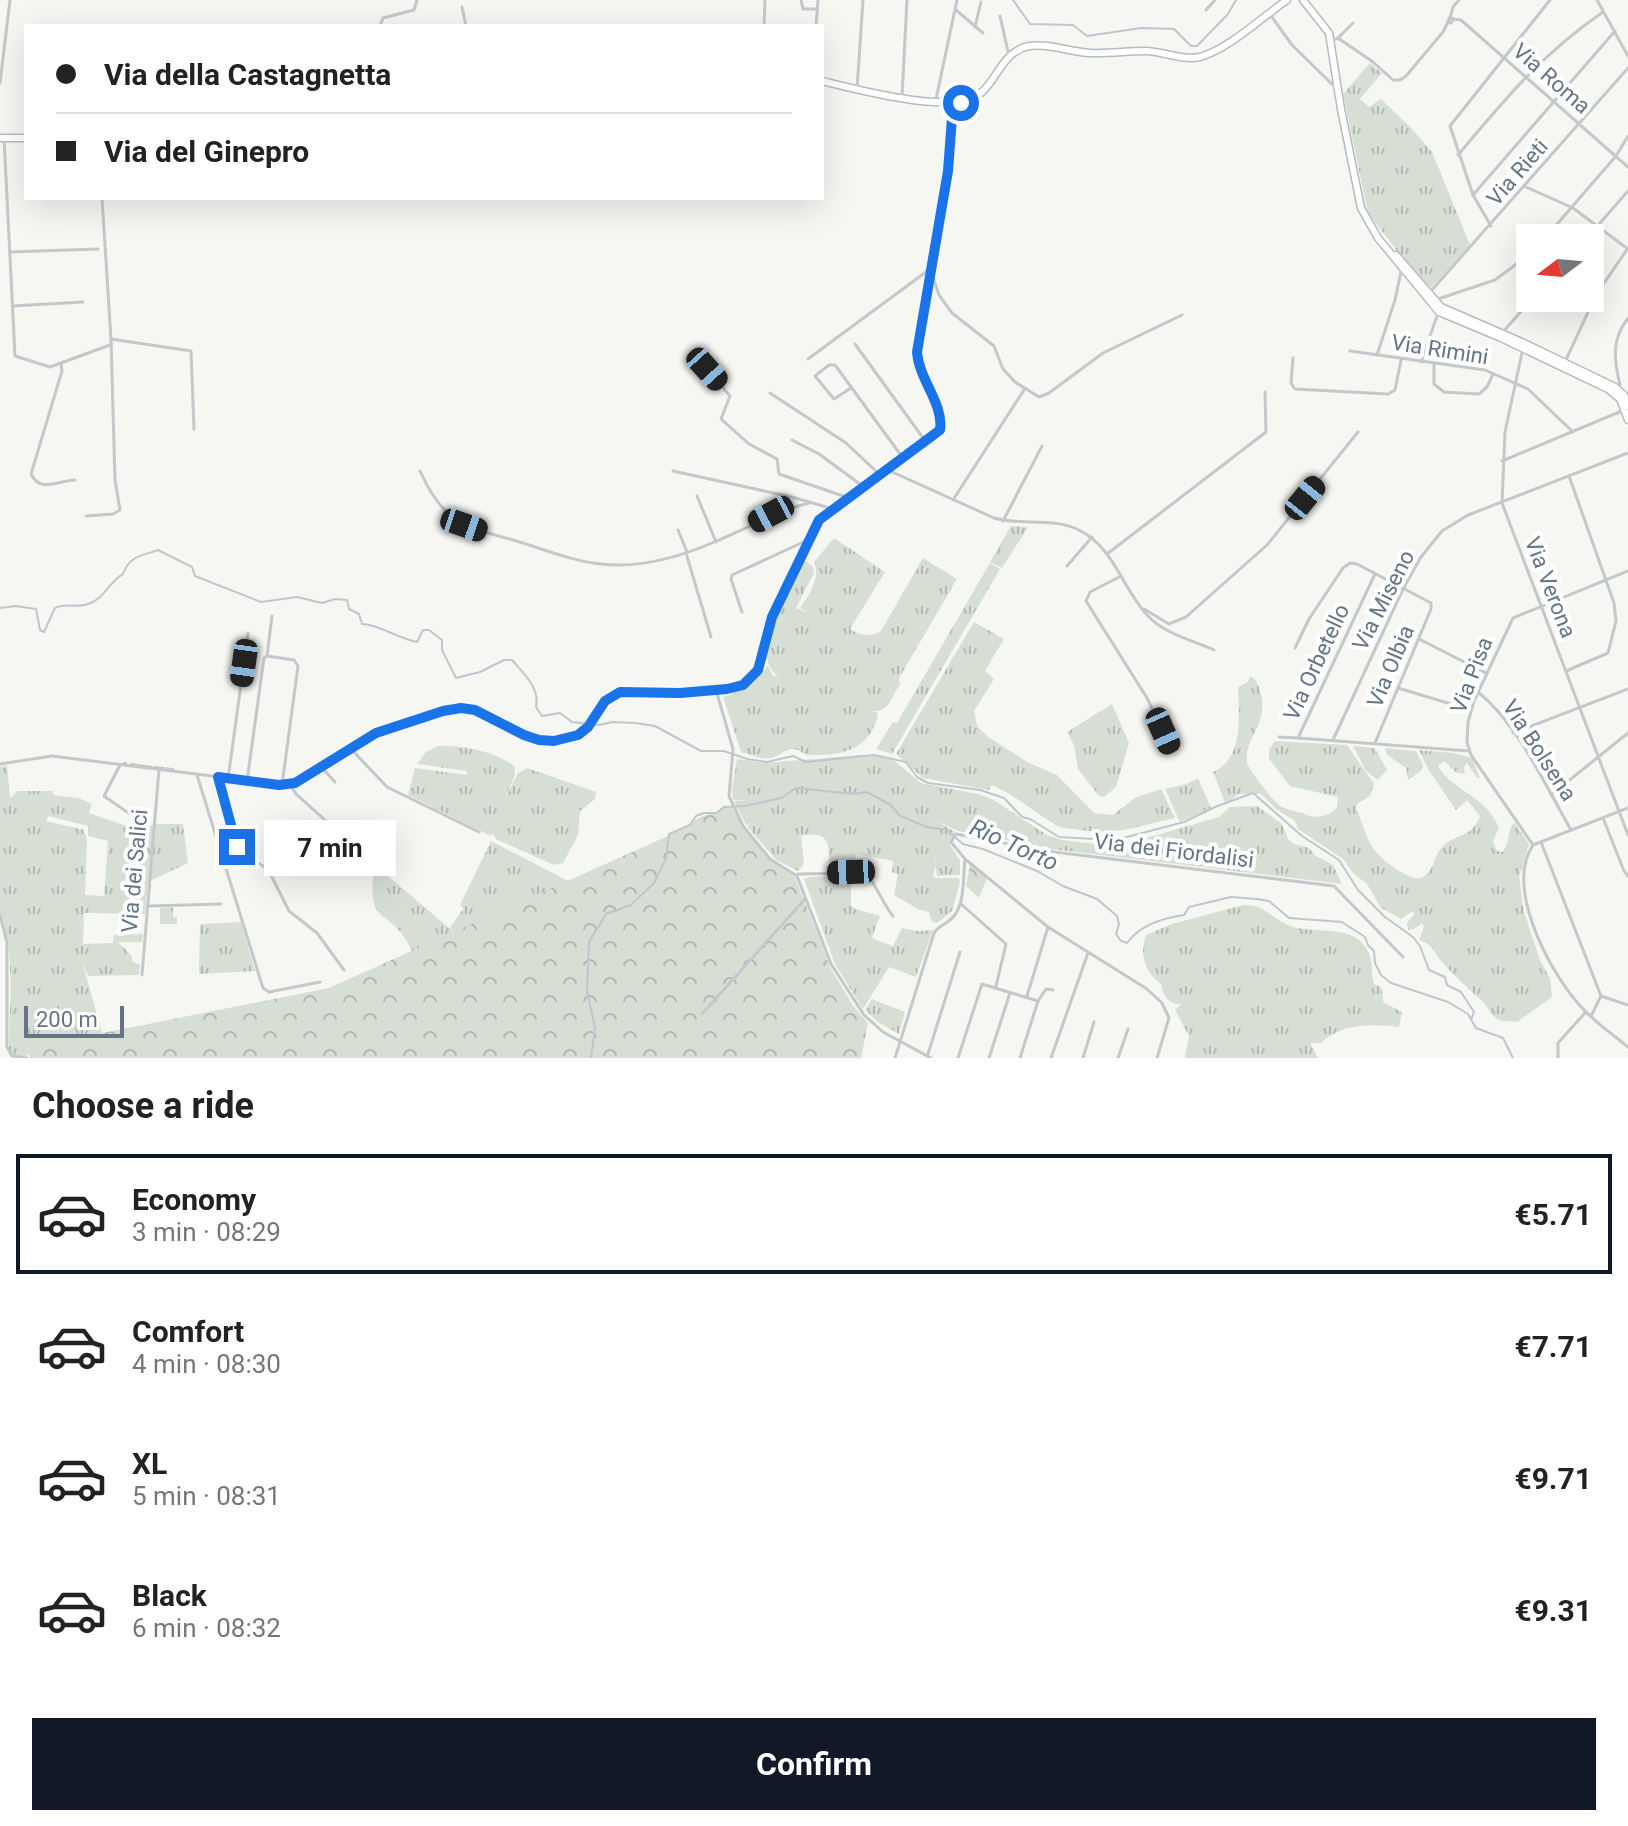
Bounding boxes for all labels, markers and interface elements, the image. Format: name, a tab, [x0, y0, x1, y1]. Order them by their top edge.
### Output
street label: Via Roma	[1508, 38, 1595, 119]
text: Via della Castagnetta	[104, 57, 391, 92]
route start	[943, 85, 979, 121]
text: Via del Ginepro	[104, 134, 309, 169]
street label: Via Rieti	[1482, 134, 1553, 211]
north arrow	[1516, 224, 1604, 312]
map controls	[1516, 224, 1604, 312]
street label: Via Rimini	[1390, 329, 1490, 369]
car	[682, 343, 732, 395]
car	[1281, 472, 1329, 524]
car	[744, 492, 798, 536]
car	[437, 506, 491, 544]
street label: Via Verona	[1520, 533, 1581, 641]
street label: Via Miseno	[1348, 546, 1419, 654]
street label: Via Orbetello	[1279, 600, 1354, 724]
street label: Via Olbia	[1362, 621, 1419, 711]
street label: Via Pisa	[1446, 634, 1497, 717]
car	[229, 638, 259, 688]
street label: Via Bolsena	[1498, 695, 1582, 806]
car	[1142, 704, 1184, 758]
street label: Via dei Salici	[117, 808, 152, 934]
water label: Rio Torto	[965, 813, 1063, 877]
callout: 7 min	[265, 819, 397, 875]
street label: Via dei Fiordalisi	[1093, 828, 1255, 873]
route end	[219, 829, 255, 865]
text: 7 min	[297, 833, 363, 863]
car	[827, 859, 875, 885]
scale bar	[24, 1002, 124, 1038]
text: 200 m	[36, 1007, 98, 1032]
text: Choose a ride	[32, 1085, 254, 1127]
icon: car	[36, 1178, 108, 1250]
text: Economy	[132, 1182, 256, 1217]
text: €5.71	[1514, 1197, 1592, 1232]
text: 3 min · 08:29	[132, 1217, 281, 1247]
icon: car	[36, 1310, 108, 1382]
text: Comfort	[132, 1314, 244, 1349]
text: €7.71	[1514, 1329, 1592, 1364]
text: 4 min · 08:30	[132, 1349, 281, 1379]
icon: car	[36, 1442, 108, 1514]
text: XL	[132, 1446, 167, 1481]
text: €9.71	[1514, 1461, 1592, 1496]
text: 5 min · 08:31	[132, 1481, 281, 1511]
icon: car	[36, 1574, 108, 1646]
text: Black	[132, 1578, 207, 1613]
text: €9.31	[1514, 1593, 1592, 1628]
text: 6 min · 08:32	[132, 1613, 281, 1643]
button: Confirm	[32, 1718, 1596, 1810]

